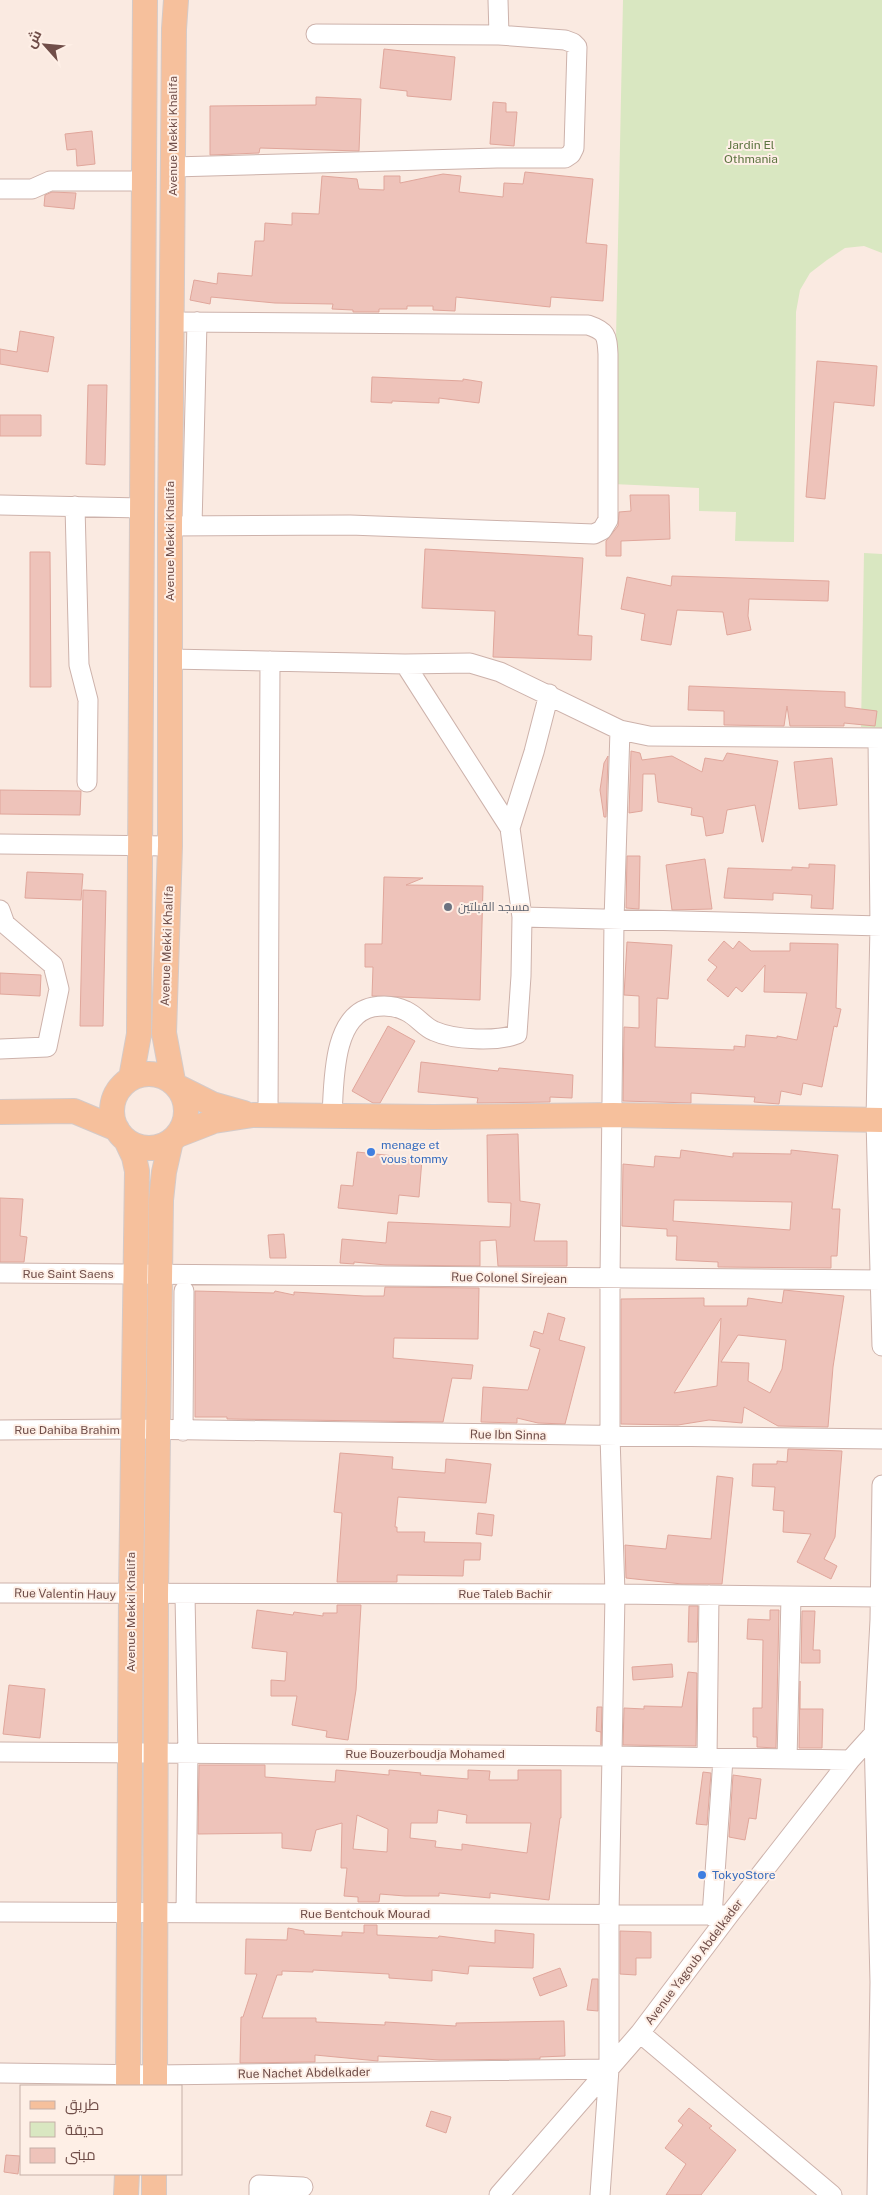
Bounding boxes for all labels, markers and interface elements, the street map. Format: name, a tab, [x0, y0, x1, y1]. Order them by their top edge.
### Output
north arrow	[20, 20, 70, 70]
text: ش	[22, 27, 46, 51]
street label: Avenue Mekki Khalifa	[166, 76, 180, 196]
park label: Jardin El Othmania	[724, 138, 778, 166]
street label: Avenue Mekki Khalifa	[163, 481, 177, 601]
street label: Avenue Mekki Khalifa	[158, 886, 176, 1006]
place label: مسجد القبلتين	[458, 900, 529, 914]
marker: مسجد القبلتين	[442, 901, 454, 913]
place label: menage et vous tommy	[381, 1138, 448, 1166]
marker: menage et vous tommy	[365, 1146, 377, 1158]
street label: Rue Saint Saens	[23, 1267, 113, 1281]
street label: Rue Colonel Sirejean	[451, 1270, 567, 1286]
street label: Rue Dahiba Brahim	[14, 1423, 120, 1437]
street label: Rue Ibn Sinna	[470, 1427, 546, 1443]
street label: Avenue Mekki Khalifa	[124, 1552, 138, 1672]
street label: Rue Valentin Hauy	[14, 1586, 117, 1602]
street label: Rue Taleb Bachir	[458, 1587, 552, 1601]
street label: Rue Bouzerboudja Mohamed	[345, 1747, 505, 1761]
place label: TokyoStore	[712, 1868, 776, 1882]
marker: TokyoStore	[696, 1869, 708, 1881]
street label: Avenue Yagoub Abdelkader	[642, 1896, 746, 2027]
street label: Rue Bentchouk Mourad	[300, 1907, 430, 1921]
street label: Rue Nachet Abdelkader	[237, 2065, 371, 2081]
legend	[20, 2085, 182, 2175]
text: طريق	[65, 2096, 99, 2115]
text: حديقة	[65, 2121, 104, 2138]
text: مبنى	[65, 2146, 96, 2165]

